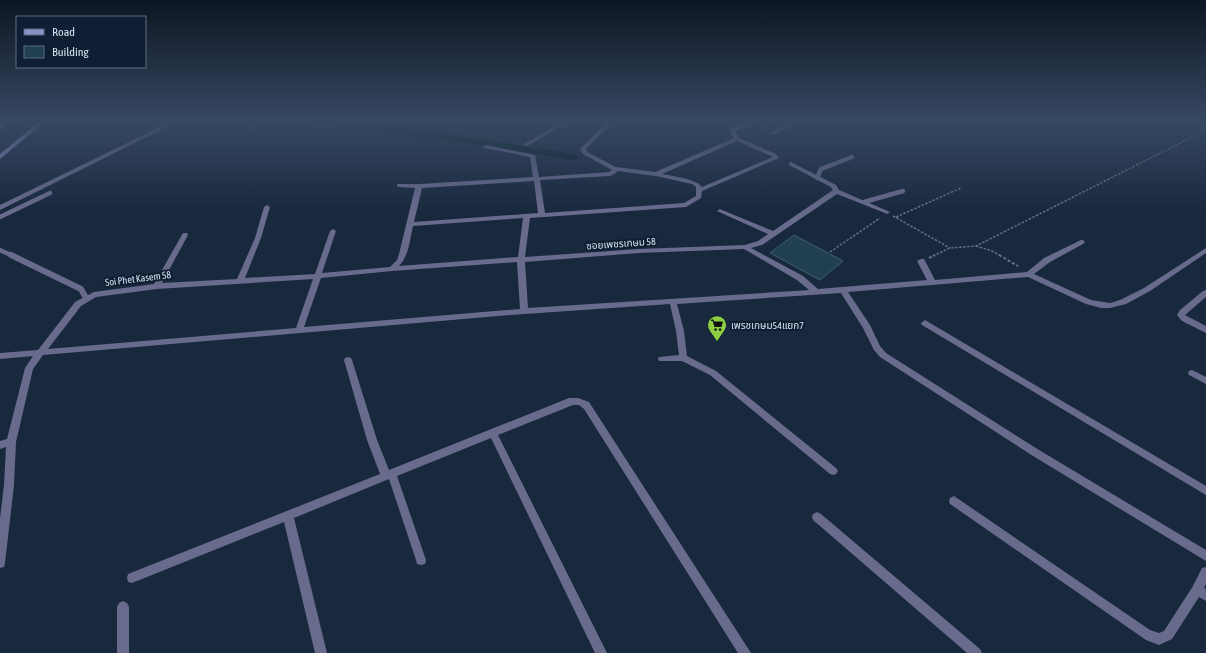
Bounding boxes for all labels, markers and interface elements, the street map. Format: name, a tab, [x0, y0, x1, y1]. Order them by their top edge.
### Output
legend	[16, 16, 146, 68]
text: Road	[52, 25, 75, 39]
text: Building	[52, 45, 90, 59]
street label: ซอยเพชรเกษม 58	[586, 236, 656, 251]
street label: Soi Phet Kasem 58	[104, 269, 172, 288]
supermarket icon: เพรชเกษม54แยก7	[706, 314, 728, 342]
place label: เพรชเกษม54แยก7	[731, 320, 804, 331]

